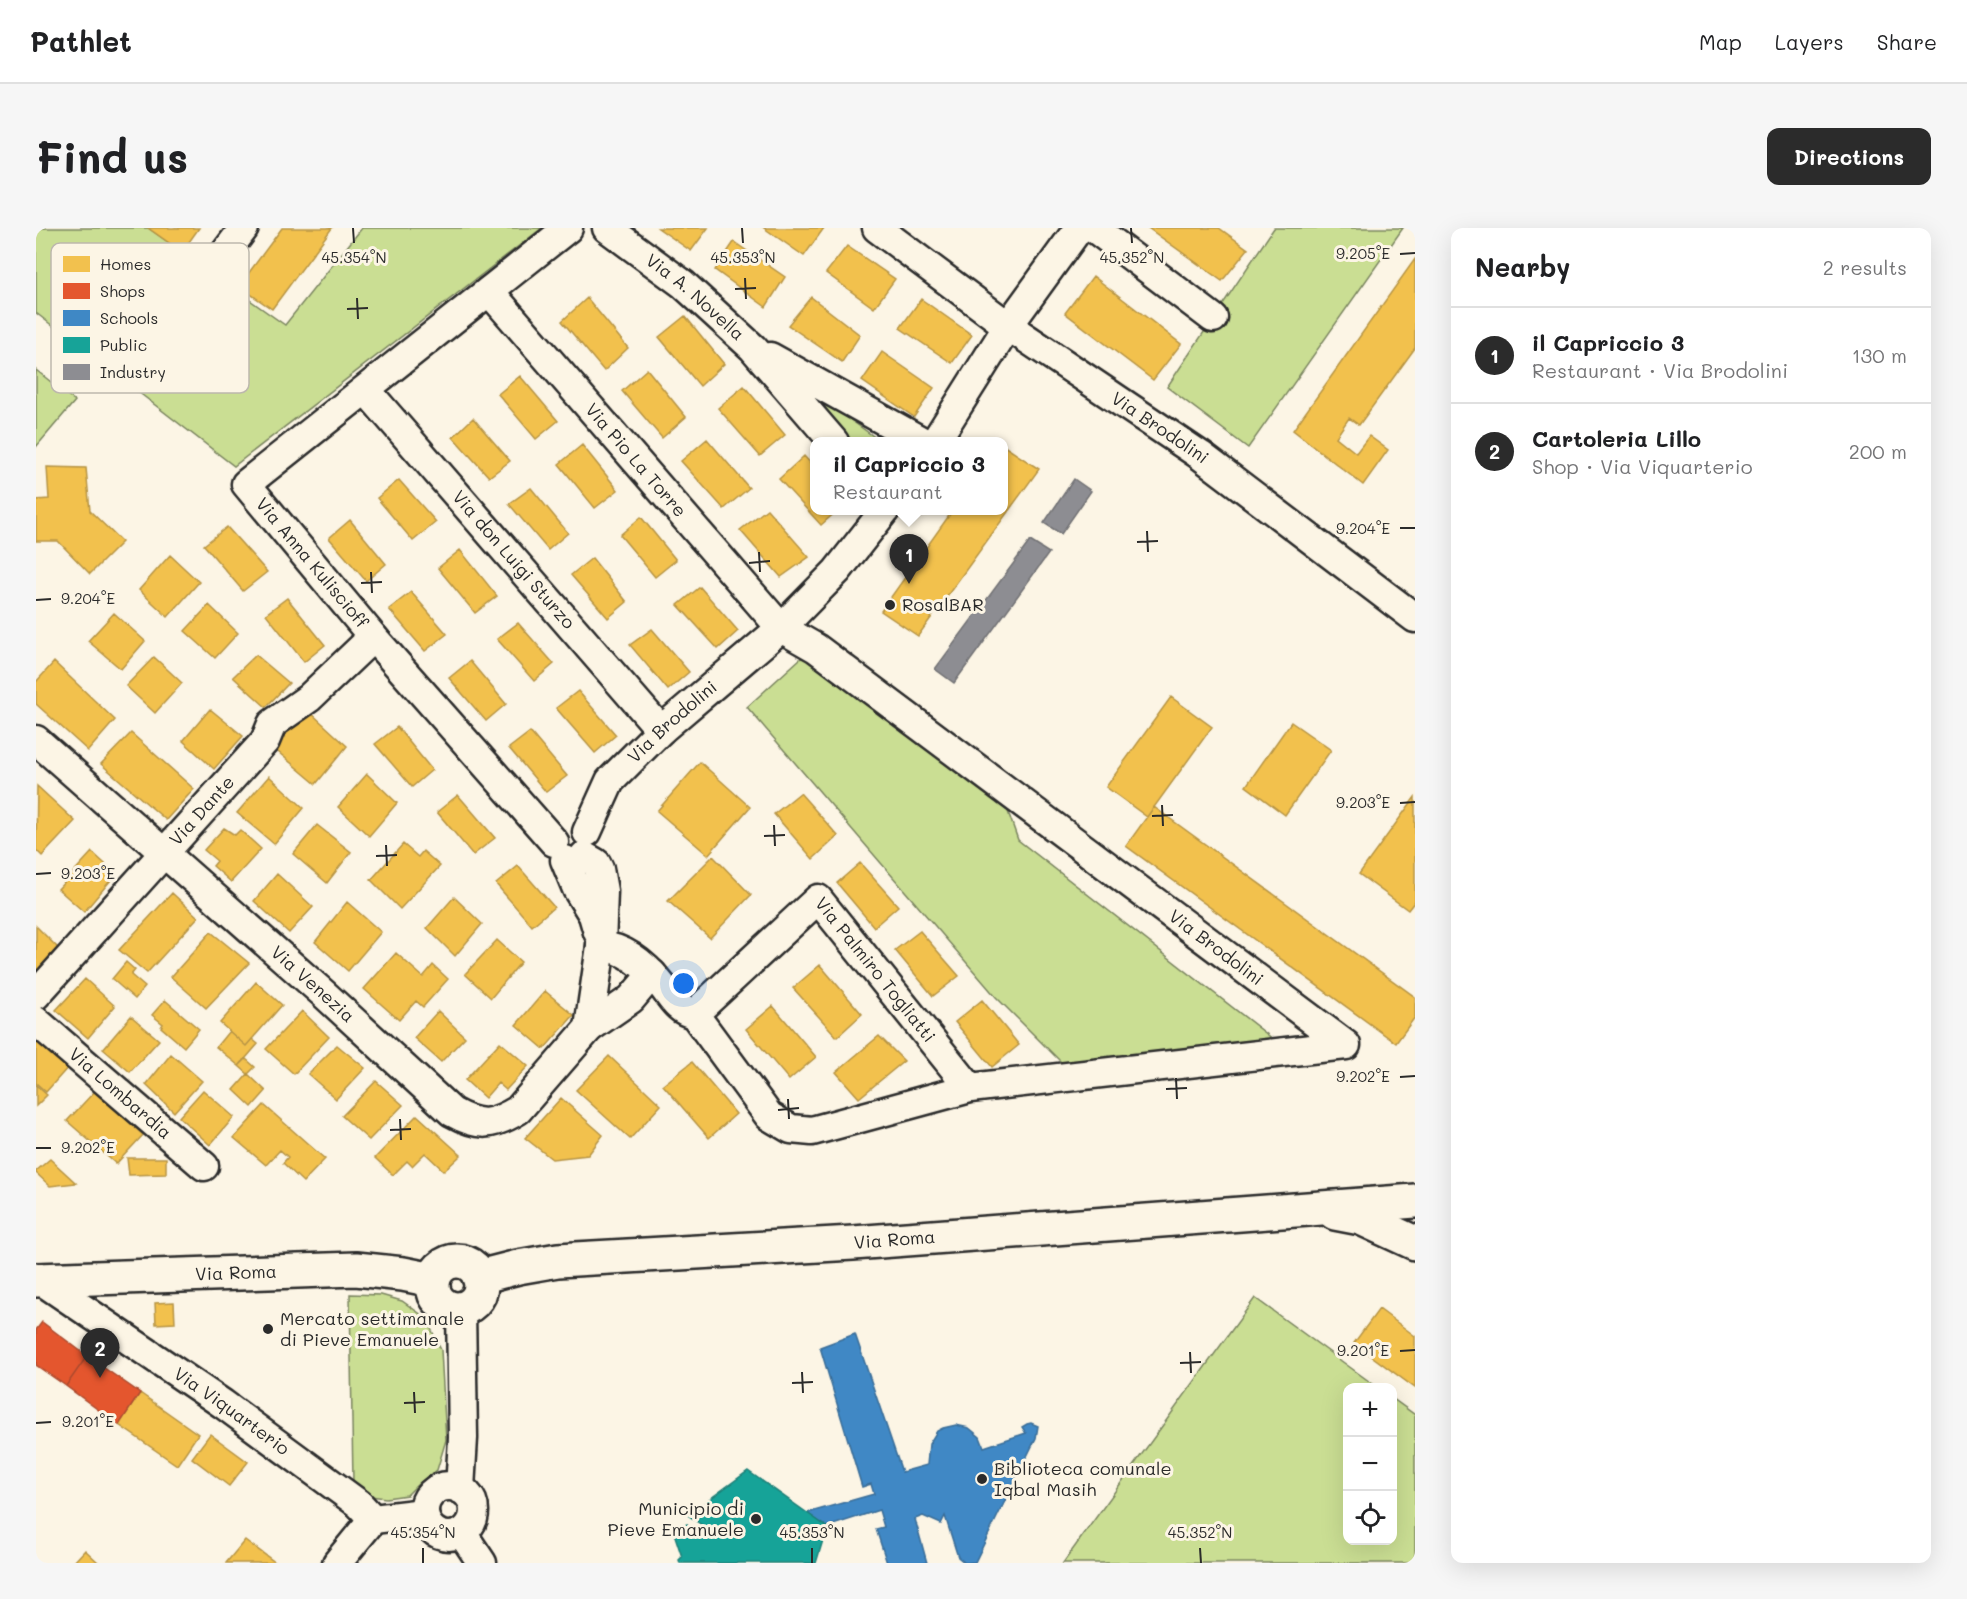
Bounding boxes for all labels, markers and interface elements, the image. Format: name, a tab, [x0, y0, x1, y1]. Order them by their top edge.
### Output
text: Pathlet	[30, 23, 132, 59]
text: Map	[1699, 28, 1742, 55]
text: Layers	[1775, 28, 1844, 55]
text: Share	[1877, 28, 1937, 55]
button: Directions	[1767, 128, 1931, 185]
text: Find us	[36, 129, 188, 184]
legend	[51, 243, 249, 393]
text: 9.205°E	[1336, 243, 1390, 263]
text: 45.354°N	[321, 247, 387, 267]
text: 45.353°N	[710, 247, 776, 267]
text: 45.352°N	[1100, 247, 1164, 267]
street label: Via A. Novella	[641, 248, 750, 345]
text: Nearby	[1475, 250, 1570, 284]
text: Homes	[100, 253, 151, 274]
text: 2 results	[1823, 254, 1907, 280]
text: Shops	[100, 280, 145, 301]
text: Schools	[100, 307, 158, 328]
text: il Capriccio 3	[1532, 328, 1684, 357]
text: Public	[100, 334, 147, 355]
text: 1	[1490, 342, 1499, 368]
text: 130 m	[1852, 342, 1907, 368]
text: Restaurant · Via Brodolini	[1532, 357, 1788, 383]
text: Industry	[100, 361, 166, 382]
street label: Via Brodolini	[1107, 386, 1214, 469]
street label: Via Pio La Torre	[580, 398, 692, 522]
text: Cartoleria Lillo	[1532, 424, 1701, 453]
popup	[810, 437, 1008, 515]
text: 2	[1489, 438, 1500, 464]
text: 200 m	[1849, 438, 1907, 464]
text: il Capriccio 3	[833, 449, 985, 478]
text: Shop · Via Viquarterio	[1532, 453, 1753, 479]
text: Restaurant	[833, 478, 942, 504]
street label: Via don Luigi Sturzo	[447, 485, 581, 634]
street label: Via Anna Kuliscioff	[251, 492, 375, 634]
text: 9.204°E	[1336, 518, 1390, 538]
pin: 1	[890, 534, 928, 584]
text: 9.204°E	[61, 588, 115, 608]
place label: RosalBAR	[902, 592, 984, 616]
marker: RosalBAR	[883, 598, 897, 612]
street label: Via Brodolini	[622, 675, 722, 768]
street label: Via Dante	[163, 770, 239, 850]
text: 9.203°E	[1336, 792, 1390, 812]
text: 9.203°E	[61, 863, 115, 883]
street label: Via Palmiro Togliatti	[810, 892, 941, 1047]
street label: Via Brodolini	[1164, 903, 1269, 990]
street label: Via Venezia	[266, 940, 360, 1027]
your location	[669, 969, 698, 998]
street label: Via Lombardia	[64, 1042, 177, 1144]
text: 9.202°E	[1336, 1066, 1390, 1086]
text: 9.202°E	[61, 1137, 115, 1157]
street label: Via Roma	[853, 1224, 936, 1254]
street label: Via Roma	[195, 1259, 277, 1286]
place label: Mercato settimanale di Pieve Emanuele	[280, 1306, 464, 1351]
marker: Mercato settimanale di Pieve Emanuele	[261, 1322, 275, 1336]
pin: 2	[80, 1328, 120, 1378]
text: 9.201°E	[1337, 1340, 1389, 1360]
street label: Via Viquarterio	[169, 1361, 295, 1460]
map controls	[1343, 1383, 1397, 1545]
button: +	[1343, 1383, 1397, 1437]
text: 9.201°E	[62, 1411, 114, 1431]
button: −	[1343, 1437, 1397, 1491]
place label: Biblioteca comunale Iqbal Masih	[994, 1456, 1172, 1501]
marker: Biblioteca comunale Iqbal Masih	[975, 1472, 989, 1486]
button: locate	[1343, 1491, 1397, 1545]
place label: Municipio di Pieve Emanuele	[607, 1496, 744, 1541]
marker: Municipio di Pieve Emanuele	[749, 1512, 763, 1526]
text: 45.354°N	[390, 1522, 456, 1542]
text: 45.353°N	[779, 1522, 845, 1542]
text: 45.352°N	[1168, 1522, 1232, 1542]

